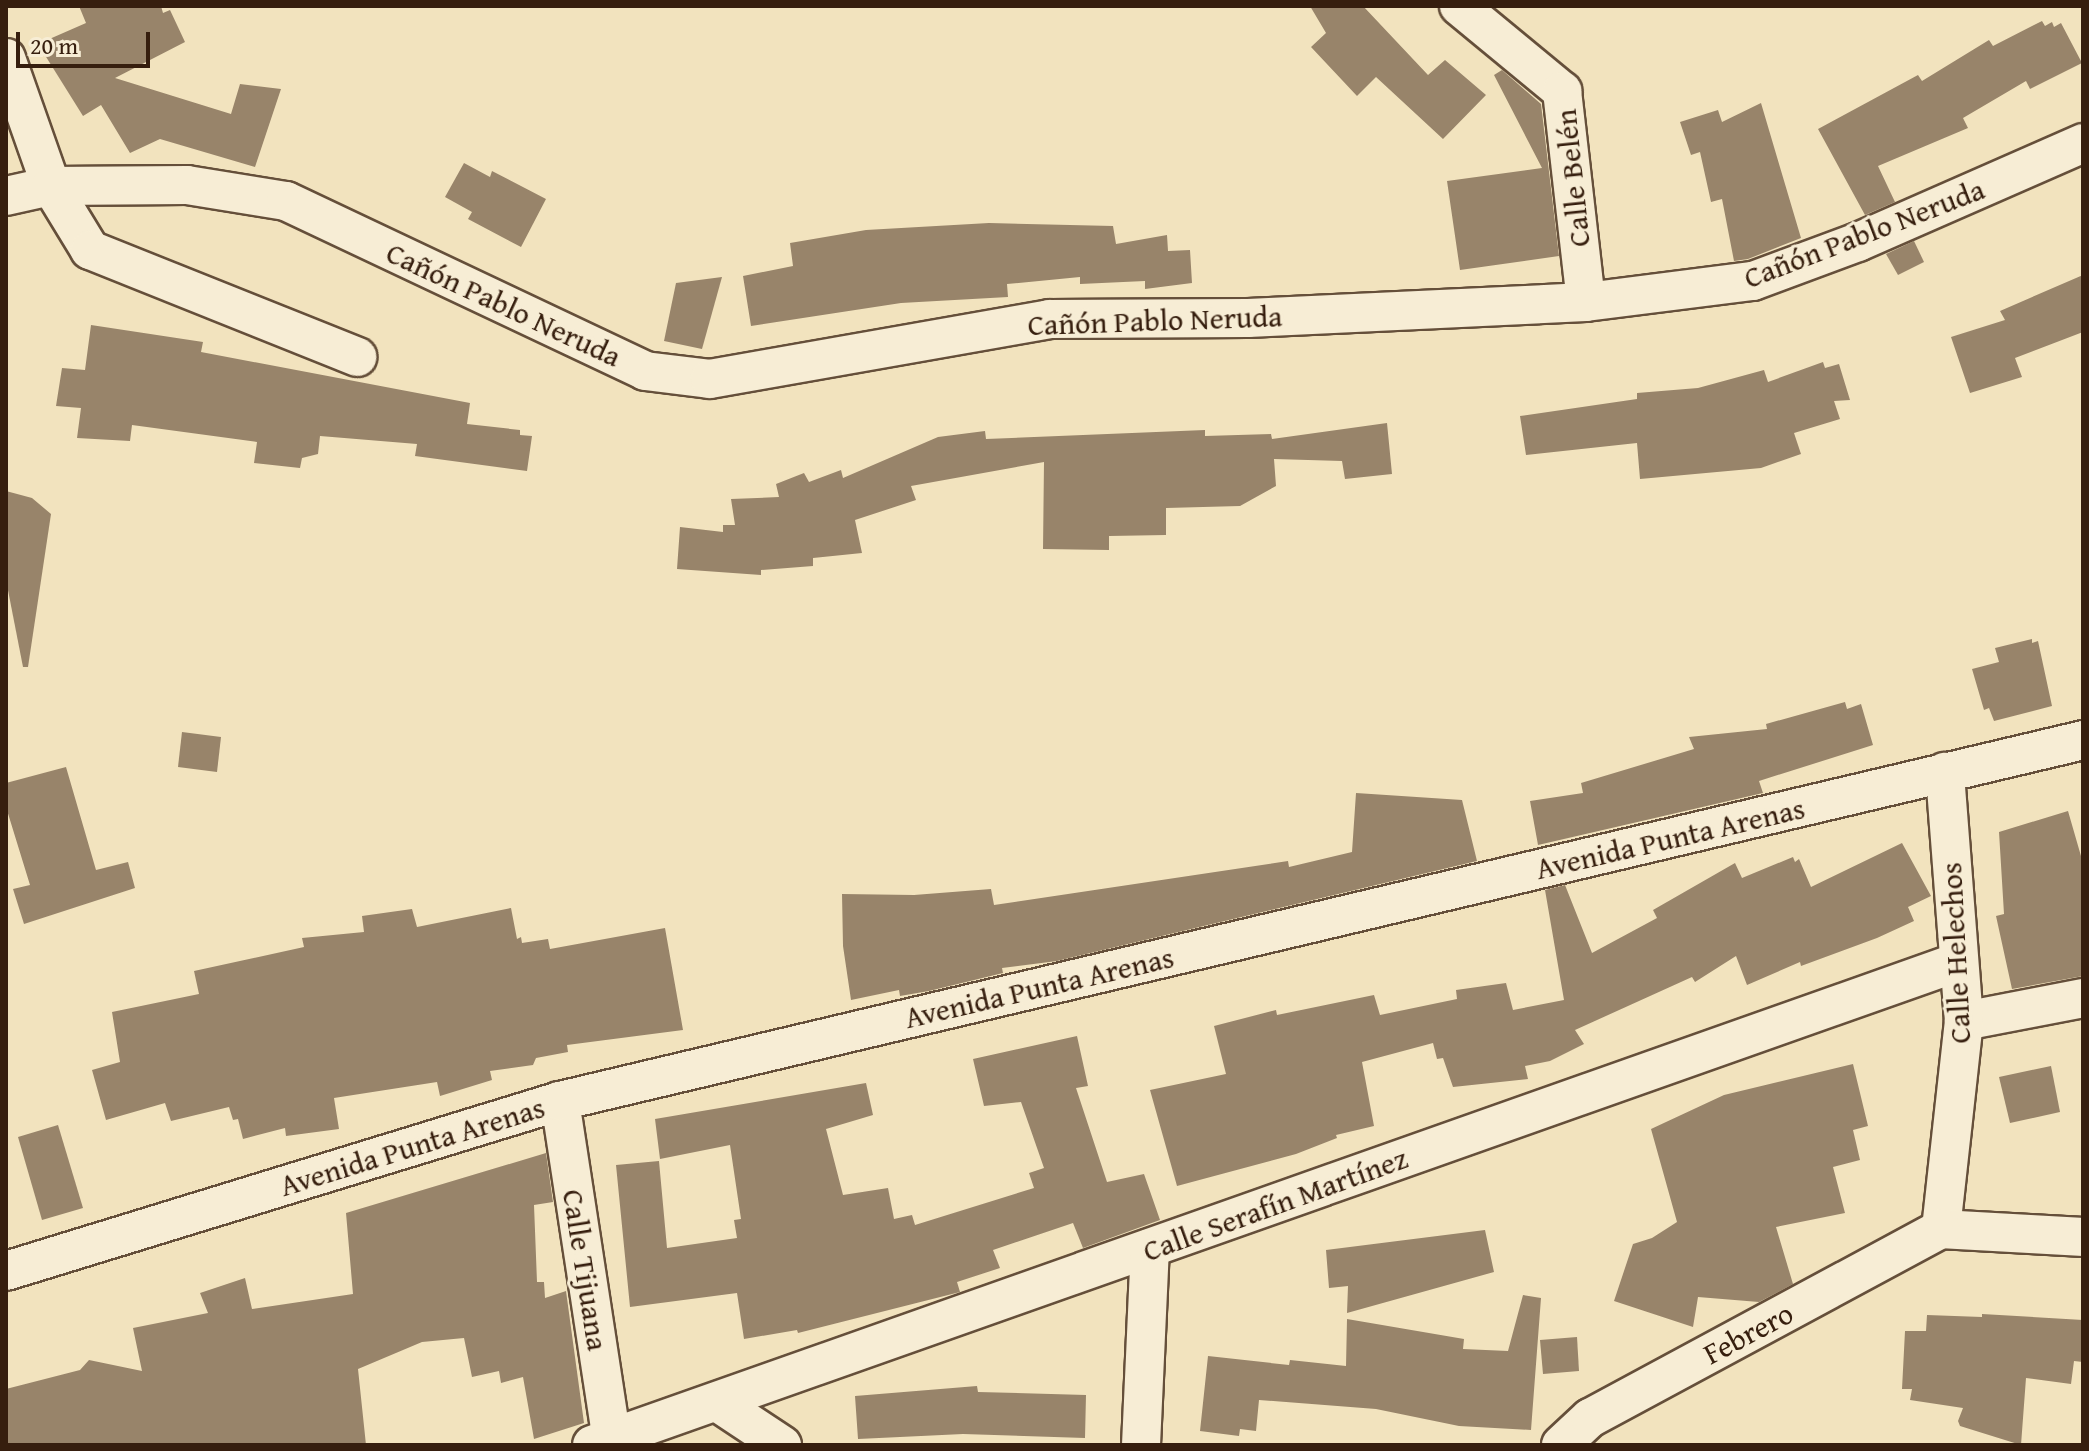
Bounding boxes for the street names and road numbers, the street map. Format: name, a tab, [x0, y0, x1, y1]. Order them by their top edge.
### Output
street label: Calle Belén	[1547, 107, 1597, 249]
street label: Cañón Pablo Neruda	[1739, 171, 1989, 295]
street label: Cañón Pablo Neruda	[381, 234, 627, 374]
street label: Cañón Pablo Neruda	[1027, 298, 1283, 342]
street label: Avenida Punta Arenas	[1532, 790, 1808, 886]
street label: Calle Helechos	[1932, 861, 1978, 1045]
street label: Avenida Punta Arenas	[901, 939, 1177, 1035]
street label: Avenida Punta Arenas	[275, 1089, 549, 1203]
street label: Calle Serafín Martínez	[1138, 1139, 1412, 1269]
street label: Calle Tijuana	[555, 1187, 617, 1353]
street label: Febrero	[1697, 1295, 1799, 1371]

